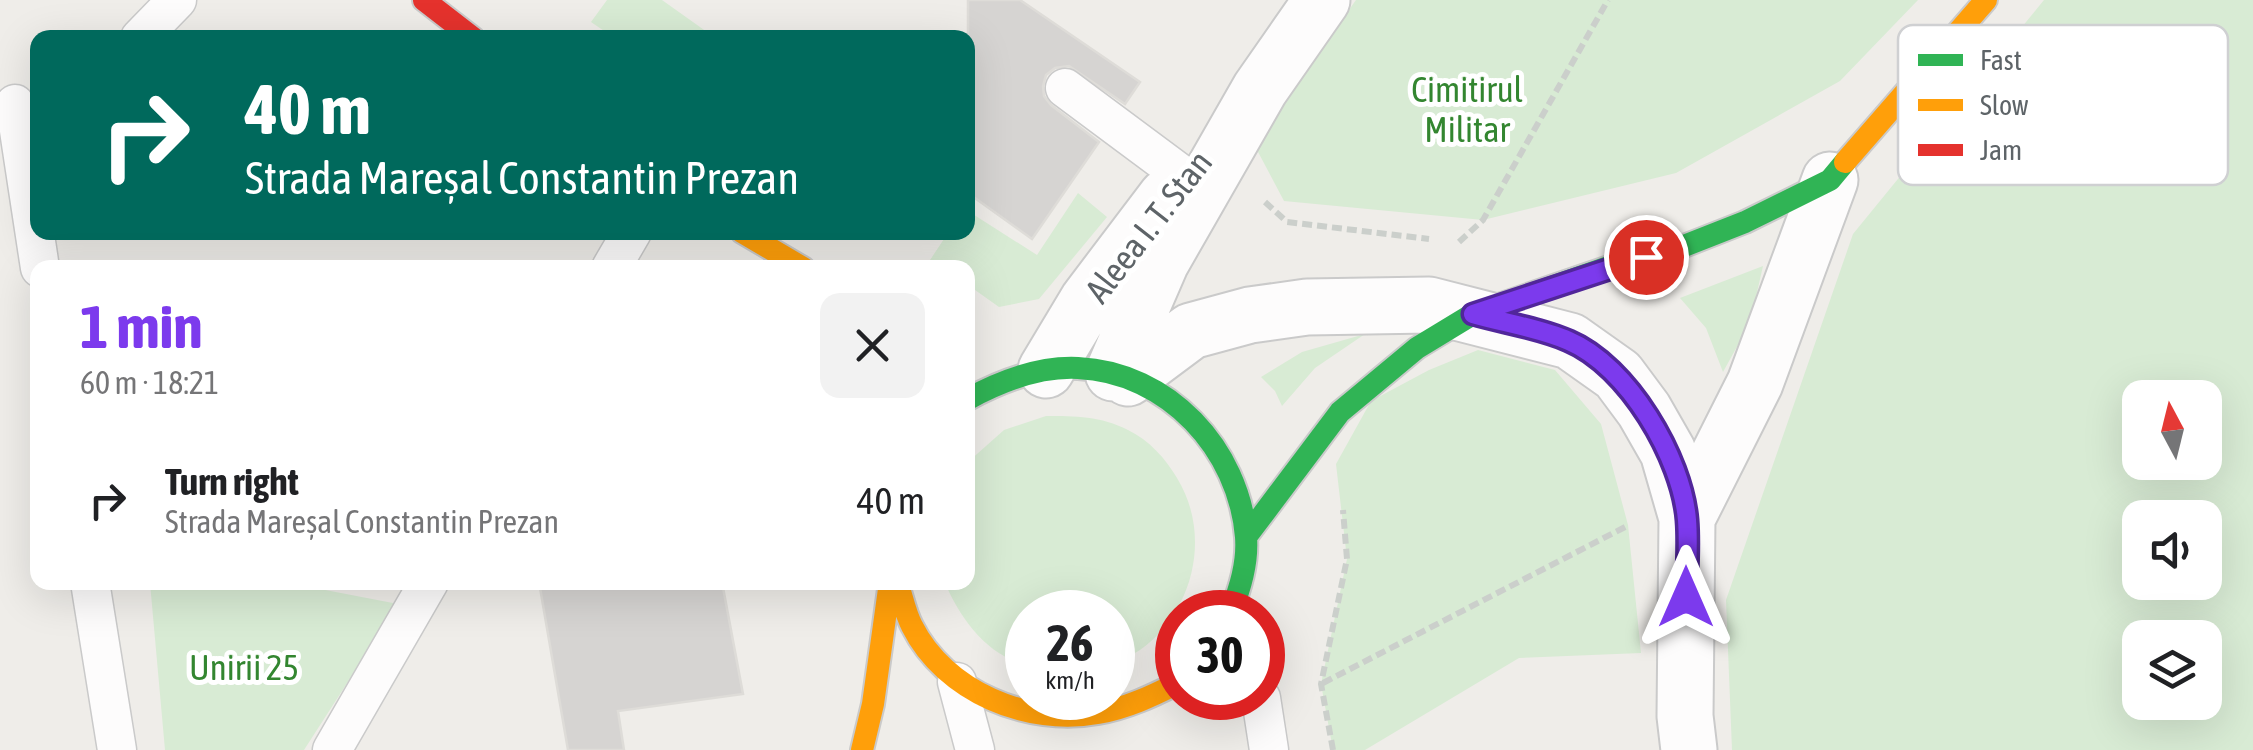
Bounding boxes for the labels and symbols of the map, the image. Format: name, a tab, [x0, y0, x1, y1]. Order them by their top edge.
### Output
legend	[1898, 25, 2228, 185]
text: Fast	[1980, 44, 2022, 76]
park label: Cimitirul Militar	[1411, 69, 1523, 149]
text: Slow	[1980, 89, 2029, 121]
text: Jam	[1980, 134, 2022, 166]
street label: Aleea I. T. Stan	[1076, 142, 1220, 310]
pin	[1604, 215, 1689, 300]
north arrow	[2122, 380, 2222, 480]
position arrow	[1634, 545, 1738, 649]
speed limit sign: 30	[1155, 590, 1285, 720]
park label: Unirii 25	[189, 647, 299, 687]

